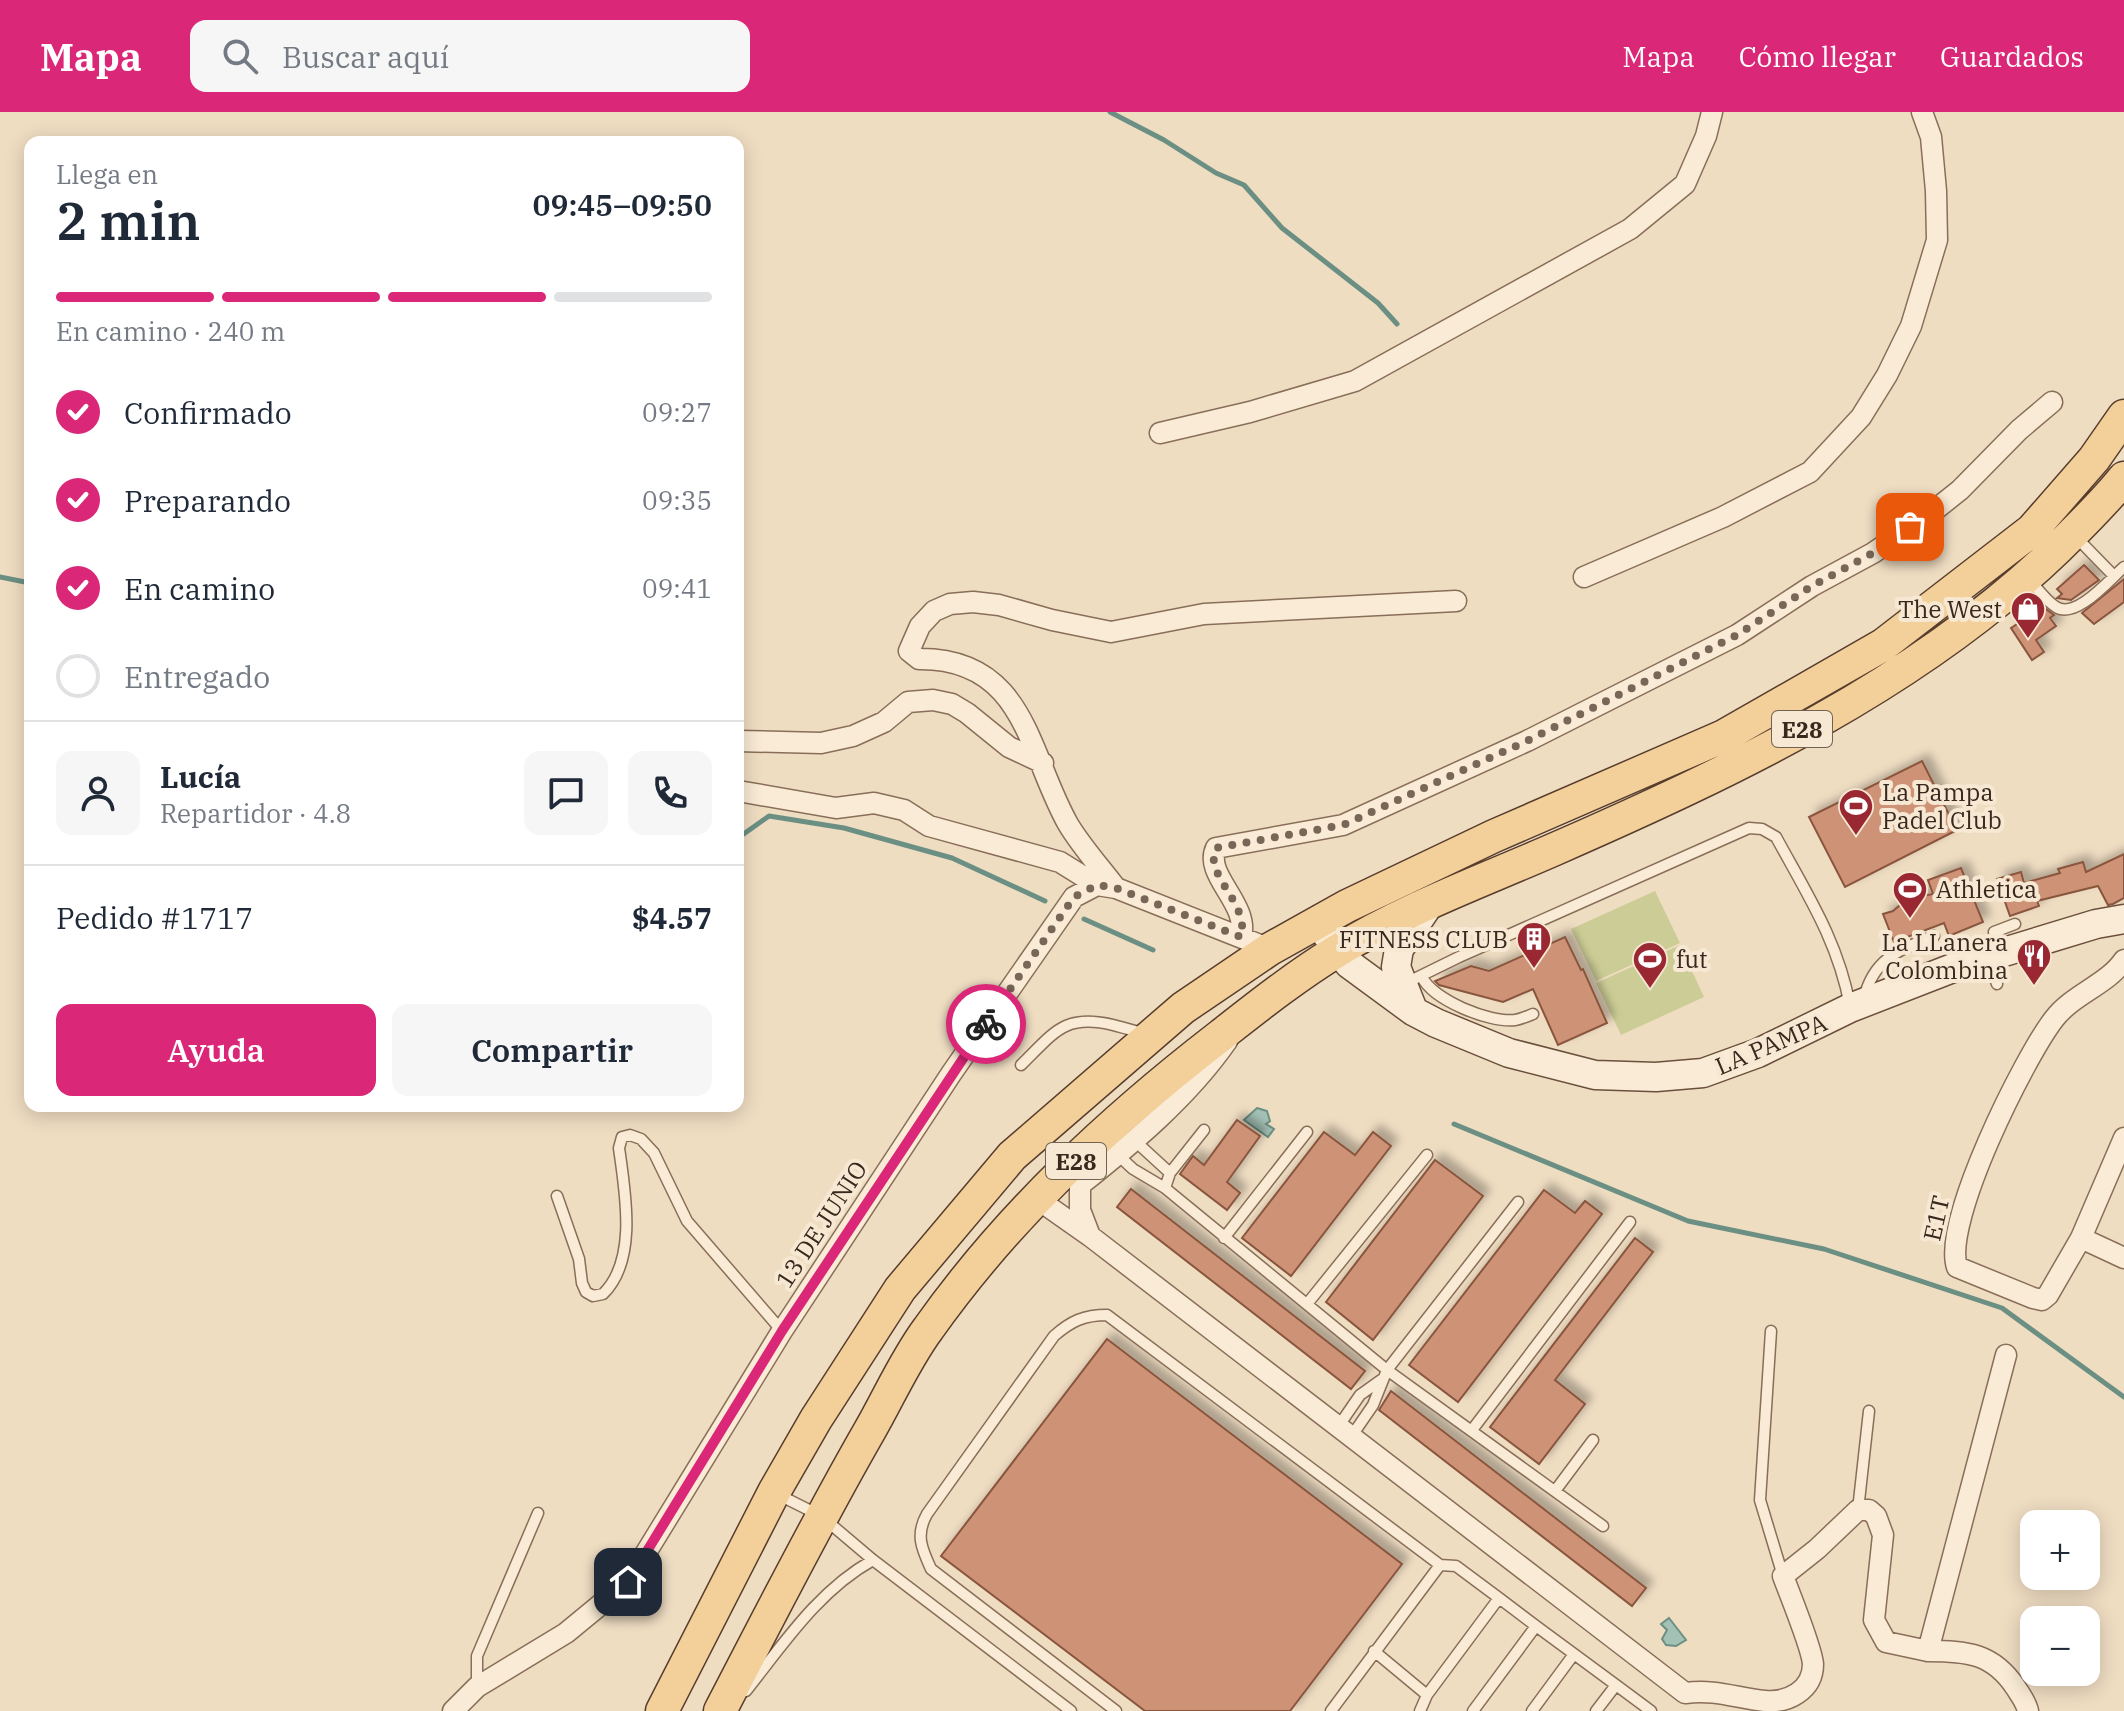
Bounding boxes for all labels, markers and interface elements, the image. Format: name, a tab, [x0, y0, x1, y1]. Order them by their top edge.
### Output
search box	[190, 20, 750, 92]
text: Mapa	[40, 32, 142, 81]
icon: search	[218, 34, 262, 78]
text: Buscar aquí	[282, 37, 449, 76]
text: Mapa	[1622, 38, 1695, 75]
text: Cómo llegar	[1739, 38, 1896, 75]
text: Guardados	[1940, 38, 2084, 75]
text: Llega en	[56, 157, 158, 191]
text: 09:45–09:50	[532, 185, 712, 224]
text: 2 min	[56, 187, 201, 254]
text: En camino · 240 m	[56, 314, 285, 348]
icon: check	[56, 390, 100, 434]
text: Confirmado	[124, 393, 292, 432]
text: 09:27	[642, 395, 712, 429]
icon: check	[56, 478, 100, 522]
text: Preparando	[124, 481, 291, 520]
text: 09:35	[642, 483, 712, 517]
pin	[1876, 493, 1944, 561]
icon: bag	[1888, 505, 1932, 549]
icon: check	[56, 566, 100, 610]
text: En camino	[124, 569, 275, 608]
text: 09:41	[642, 571, 712, 605]
shop icon: The West	[2009, 590, 2047, 640]
place label: The West	[1898, 593, 2002, 625]
text: Entregado	[124, 657, 270, 696]
road number: E28	[1772, 711, 1832, 747]
button: person	[56, 751, 140, 835]
button: chat	[524, 751, 608, 835]
button: phone	[628, 751, 712, 835]
text: Lucía	[160, 757, 241, 796]
place label: La Pampa Padel Club	[1882, 776, 2002, 836]
sports icon: La Pampa Padel Club	[1837, 787, 1875, 837]
text: Repartidor · 4.8	[160, 796, 351, 830]
sports icon: Athletica	[1891, 870, 1929, 920]
place label: Athletica	[1936, 873, 2037, 905]
text: Pedido #1717	[56, 898, 253, 937]
text: $4.57	[632, 898, 712, 937]
building icon: FITNESS CLUB	[1515, 920, 1553, 970]
place label: FITNESS CLUB	[1339, 923, 1508, 955]
place label: La LLanera Colombina	[1882, 926, 2008, 986]
restaurant icon: La LLanera Colombina	[2015, 937, 2053, 987]
sports icon: fut	[1631, 940, 1669, 990]
place label: fut	[1676, 943, 1708, 975]
courier	[946, 984, 1026, 1064]
icon: bike	[964, 1002, 1008, 1046]
button: Ayuda	[56, 1004, 376, 1096]
button: Compartir	[392, 1004, 712, 1096]
street label: LA PAMPA	[1710, 1006, 1832, 1082]
road number: E28	[1046, 1143, 1106, 1179]
street label: 13 DE JUNIO	[768, 1154, 874, 1294]
street label: E1T	[1915, 1192, 1957, 1244]
map controls	[2020, 1510, 2100, 1686]
button: +	[2020, 1510, 2100, 1590]
pin	[594, 1548, 662, 1616]
icon: home	[606, 1560, 650, 1604]
button: −	[2020, 1606, 2100, 1686]

